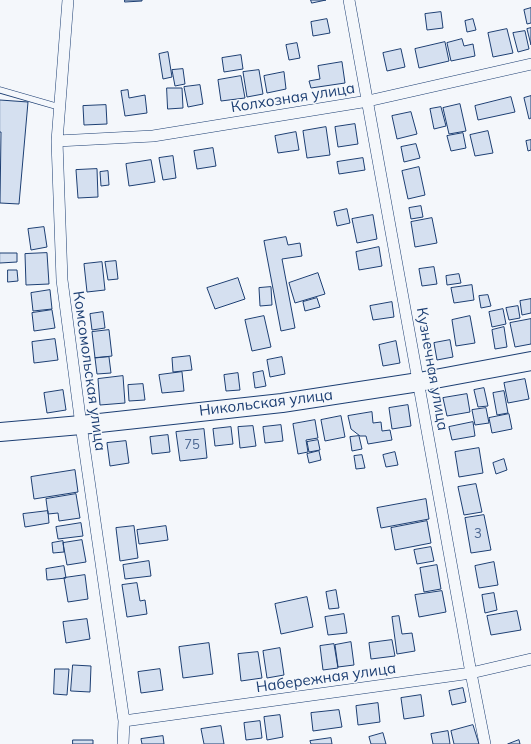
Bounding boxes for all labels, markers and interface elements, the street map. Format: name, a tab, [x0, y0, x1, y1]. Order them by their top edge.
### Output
street label: Колхозная улица	[230, 79, 356, 117]
street label: Комсомольская улица	[69, 290, 109, 452]
street label: Кузнечная улица	[412, 306, 452, 432]
street label: Никольская улица	[198, 386, 334, 420]
house number: 75	[184, 437, 200, 453]
house number: 3	[474, 526, 482, 542]
street label: Набережная улица	[255, 659, 397, 697]

